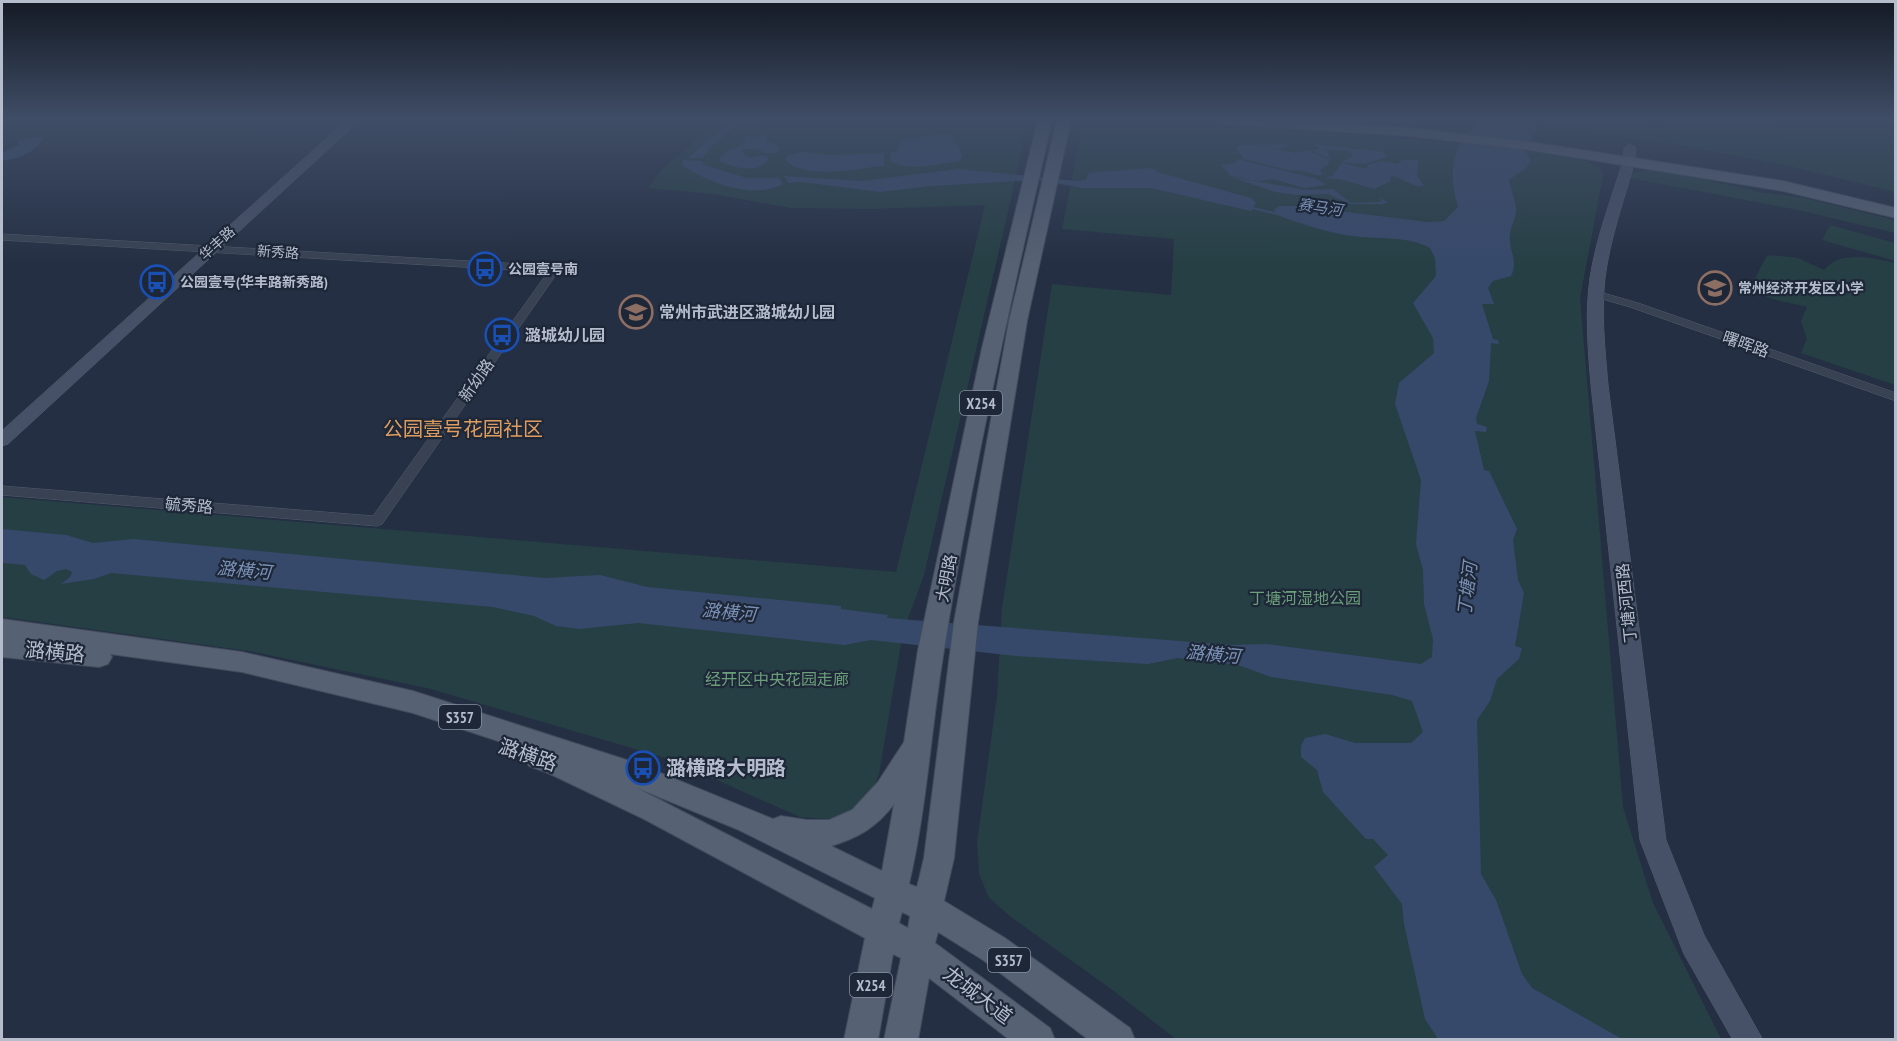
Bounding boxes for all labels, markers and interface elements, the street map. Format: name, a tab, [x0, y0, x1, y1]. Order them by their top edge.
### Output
water label: 赛马河	[1296, 194, 1347, 220]
street label: 华丰路	[195, 222, 239, 264]
street label: 新秀路	[256, 242, 300, 262]
bus stop icon: 公园壹号南	[467, 251, 503, 287]
place label: 公园壹号南	[508, 260, 578, 278]
bus stop icon: 公园壹号(华丰路新秀路)	[139, 264, 175, 300]
school or university icon: 常州经济开发区小学	[1697, 270, 1733, 306]
place label: 公园壹号(华丰路新秀路)	[180, 273, 328, 291]
place label: 常州经济开发区小学	[1738, 279, 1864, 297]
school or university icon: 常州市武进区潞城幼儿园	[618, 294, 654, 330]
place label: 常州市武进区潞城幼儿园	[659, 302, 835, 322]
bus stop icon: 潞城幼儿园	[484, 317, 520, 353]
place label: 潞城幼儿园	[525, 325, 605, 345]
street label: 曙晖路	[1720, 327, 1772, 361]
street label: 新幼路	[454, 355, 498, 405]
road number: X254	[960, 391, 1002, 415]
district label: 公园壹号花园社区	[383, 416, 543, 442]
street label: 毓秀路	[164, 493, 214, 517]
street label: 大明路	[932, 553, 960, 603]
water label: 潞横河	[216, 556, 275, 584]
water label: 丁塘河	[1452, 558, 1482, 617]
street label: 丁塘河西路	[1612, 562, 1640, 644]
park label: 丁塘河湿地公园	[1249, 588, 1361, 608]
water label: 潞横河	[701, 598, 760, 626]
street label: 潞横路	[24, 636, 86, 668]
water label: 潞横河	[1185, 640, 1244, 668]
park label: 经开区中央花园走廊	[705, 669, 849, 689]
road number: S357	[439, 705, 481, 729]
street label: 潞横路	[495, 733, 561, 777]
bus stop icon: 潞横路大明路	[625, 750, 661, 786]
place label: 潞横路大明路	[666, 755, 786, 781]
road number: S357	[988, 948, 1030, 972]
street label: 龙城大道	[938, 961, 1018, 1029]
road number: X254	[850, 973, 892, 997]

